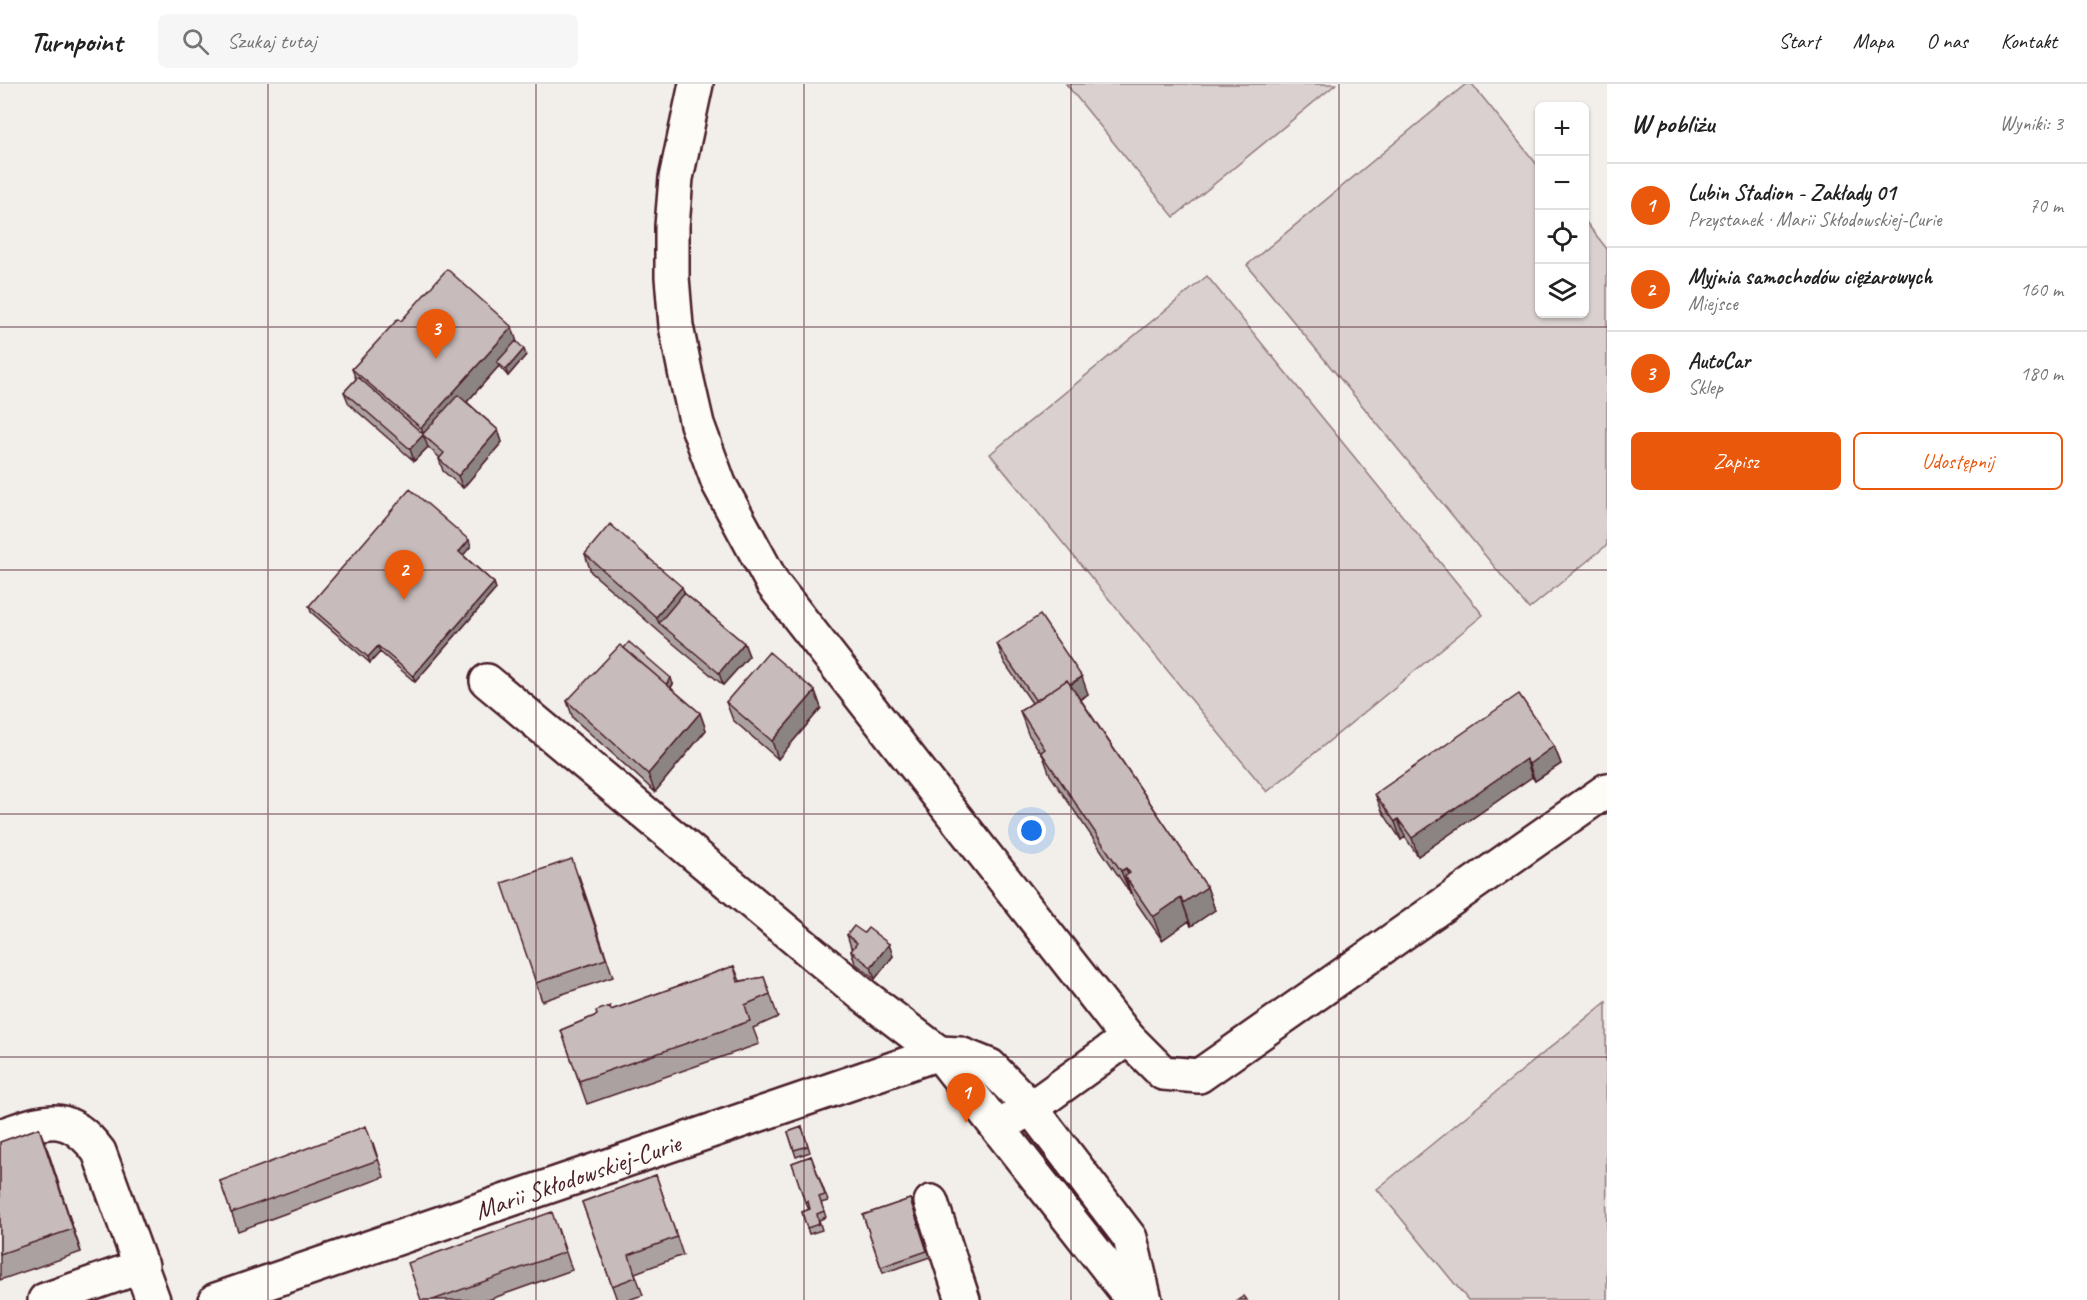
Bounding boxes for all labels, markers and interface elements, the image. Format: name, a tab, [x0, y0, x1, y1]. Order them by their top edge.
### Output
search box	[158, 14, 578, 68]
text: Turnpoint	[30, 24, 122, 59]
icon: search	[179, 25, 212, 58]
text: Szukaj tutaj	[227, 27, 317, 55]
text: Start	[1779, 28, 1820, 54]
text: Mapa	[1853, 28, 1893, 54]
text: O nas	[1926, 28, 1968, 54]
text: Kontakt	[2001, 28, 2057, 54]
map controls	[1535, 102, 1589, 318]
button: +	[1535, 102, 1589, 156]
text: W pobliżu	[1631, 107, 1714, 140]
text: Wyniki: 3	[2000, 111, 2063, 136]
button: −	[1535, 156, 1589, 210]
text: Lubin Stadion - Zakłady 01	[1688, 179, 1896, 207]
text: 1	[1646, 193, 1655, 218]
text: 70 m	[2029, 193, 2063, 218]
text: Przystanek · Marii Skłodowskiej-Curie	[1688, 207, 1942, 232]
button: locate	[1535, 210, 1589, 264]
text: Myjnia samochodów ciężarowych	[1688, 263, 1932, 291]
button: layers	[1535, 264, 1589, 318]
text: 2	[1646, 277, 1655, 302]
text: 160 m	[2020, 277, 2063, 302]
text: Miejsce	[1688, 291, 1738, 316]
pin: 3	[416, 310, 456, 359]
text: AutoCar	[1688, 347, 1750, 375]
text: 3	[1646, 361, 1655, 386]
text: 180 m	[2020, 361, 2063, 386]
text: Sklep	[1688, 375, 1723, 400]
button: Zapisz	[1631, 432, 1841, 490]
button: Udostępnij	[1853, 432, 2063, 490]
pin: 2	[384, 550, 424, 600]
your location	[1017, 816, 1046, 845]
pin: 1	[946, 1074, 986, 1123]
street label: Marii Skłodowskiej-Curie	[470, 1126, 686, 1227]

